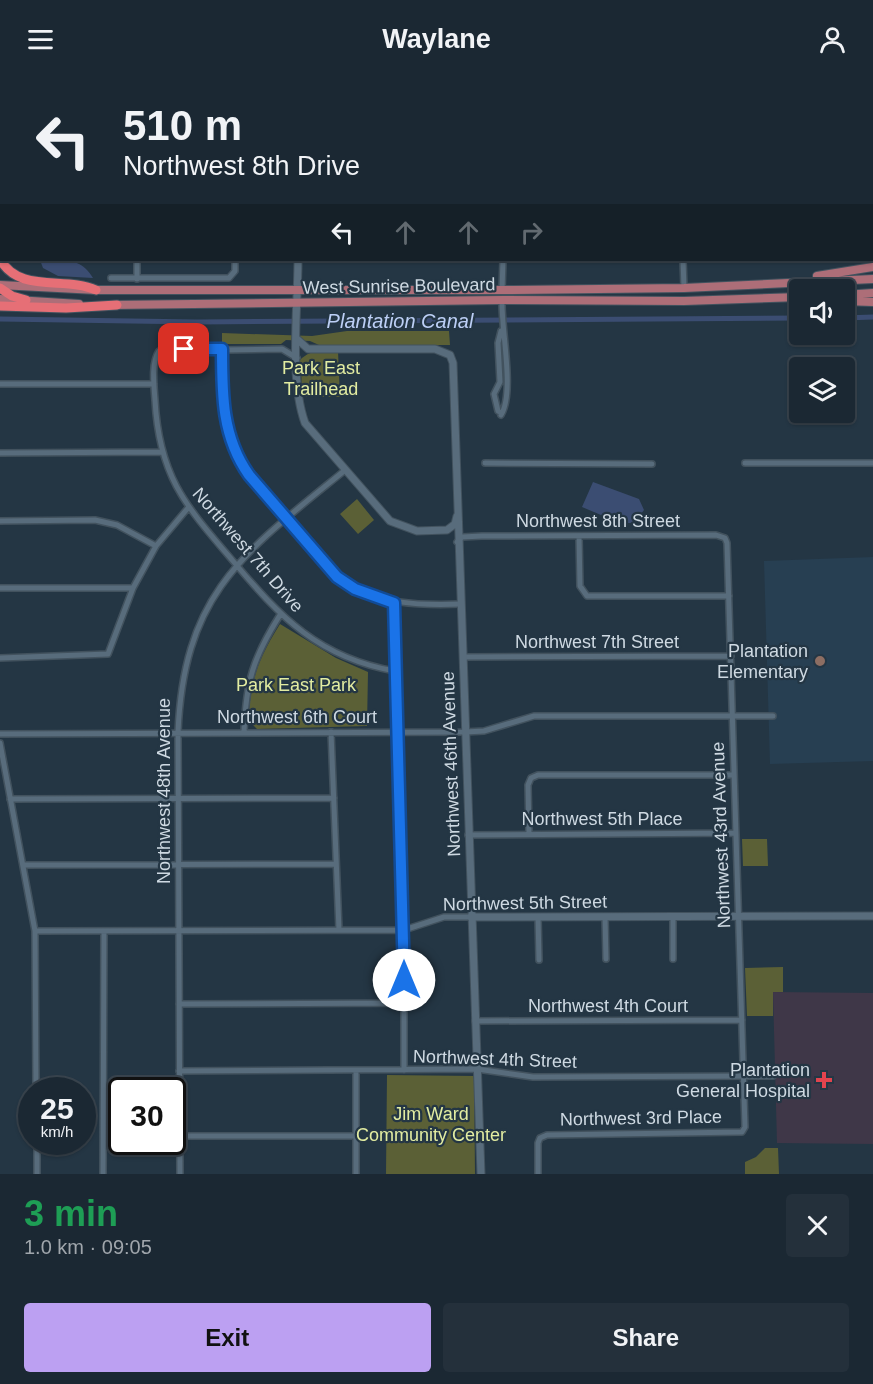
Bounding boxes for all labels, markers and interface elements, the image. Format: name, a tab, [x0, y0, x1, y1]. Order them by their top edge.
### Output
icon: menu	[24, 23, 57, 56]
icon: person	[816, 23, 849, 56]
text: Waylane	[382, 24, 491, 54]
icon: left	[24, 102, 102, 180]
text: 510 m	[123, 102, 242, 149]
text: Northwest 8th Drive	[123, 151, 360, 181]
icon: left	[326, 216, 359, 249]
icon: ahead	[389, 216, 422, 249]
icon: ahead	[452, 216, 485, 249]
icon: right	[515, 216, 548, 249]
street label: West Sunrise Boulevard	[302, 274, 496, 298]
map controls	[789, 279, 855, 423]
button: sound	[789, 279, 855, 345]
water label: Plantation Canal	[327, 310, 474, 332]
pin	[158, 323, 209, 374]
icon: arrive	[167, 332, 200, 365]
button: layers	[789, 357, 855, 423]
park label: Park East Trailhead	[282, 358, 360, 399]
street label: Northwest 7th Drive	[189, 484, 307, 616]
street label: Northwest 8th Street	[516, 511, 680, 531]
street label: Northwest 7th Street	[515, 632, 679, 652]
place label: Plantation Elementary	[717, 641, 808, 682]
marker: Plantation Elementary	[813, 654, 827, 668]
street label: Northwest 46th Avenue	[438, 671, 464, 857]
park label: Park East Park	[236, 675, 357, 695]
street label: Northwest 48th Avenue	[154, 698, 174, 884]
street label: Northwest 6th Court	[217, 707, 377, 727]
street label: Northwest 43rd Avenue	[708, 741, 734, 929]
street label: Northwest 5th Place	[521, 809, 683, 829]
street label: Northwest 5th Street	[443, 892, 607, 914]
position arrow	[372, 948, 436, 1012]
street label: Northwest 4th Court	[528, 996, 688, 1016]
street label: Northwest 4th Street	[413, 1046, 577, 1072]
place label: Plantation General Hospital	[676, 1060, 810, 1101]
marker: Plantation General Hospital	[815, 1071, 833, 1089]
speed limit sign: 30	[108, 1077, 186, 1155]
text: 25	[40, 1092, 74, 1125]
park label: Jim Ward Community Center	[356, 1104, 506, 1145]
street label: Northwest 3rd Place	[560, 1107, 722, 1129]
text: km/h	[41, 1123, 73, 1140]
text: 3 min	[24, 1193, 118, 1234]
button: close	[786, 1194, 849, 1257]
text: 1.0 km · 09:05	[24, 1236, 152, 1258]
button: Exit	[24, 1303, 431, 1372]
button: Share	[443, 1303, 849, 1372]

